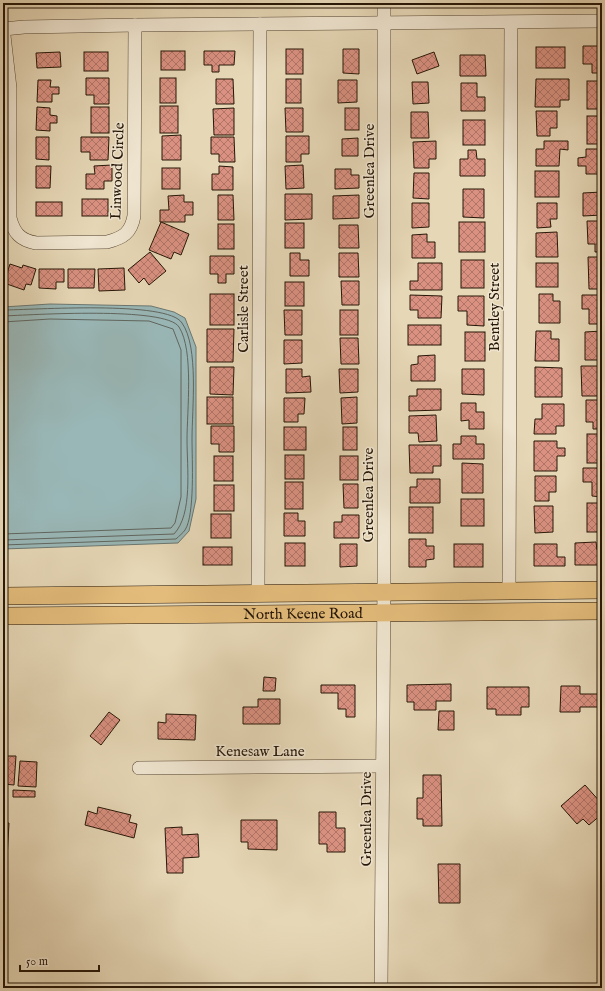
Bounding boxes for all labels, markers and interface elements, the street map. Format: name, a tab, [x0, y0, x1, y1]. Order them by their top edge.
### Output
street label: Linwood Circle	[106, 122, 129, 220]
street label: Greenlea Drive	[360, 123, 379, 218]
street label: Bentley Street	[485, 263, 504, 351]
street label: Carlisle Street	[234, 265, 253, 353]
street label: Greenlea Drive	[359, 447, 378, 542]
street label: North Keene Road	[243, 604, 364, 624]
street label: Kenesaw Lane	[215, 742, 305, 761]
street label: Greenlea Drive	[357, 771, 376, 866]
scale bar	[20, 947, 99, 973]
text: 50 m	[26, 954, 48, 969]

